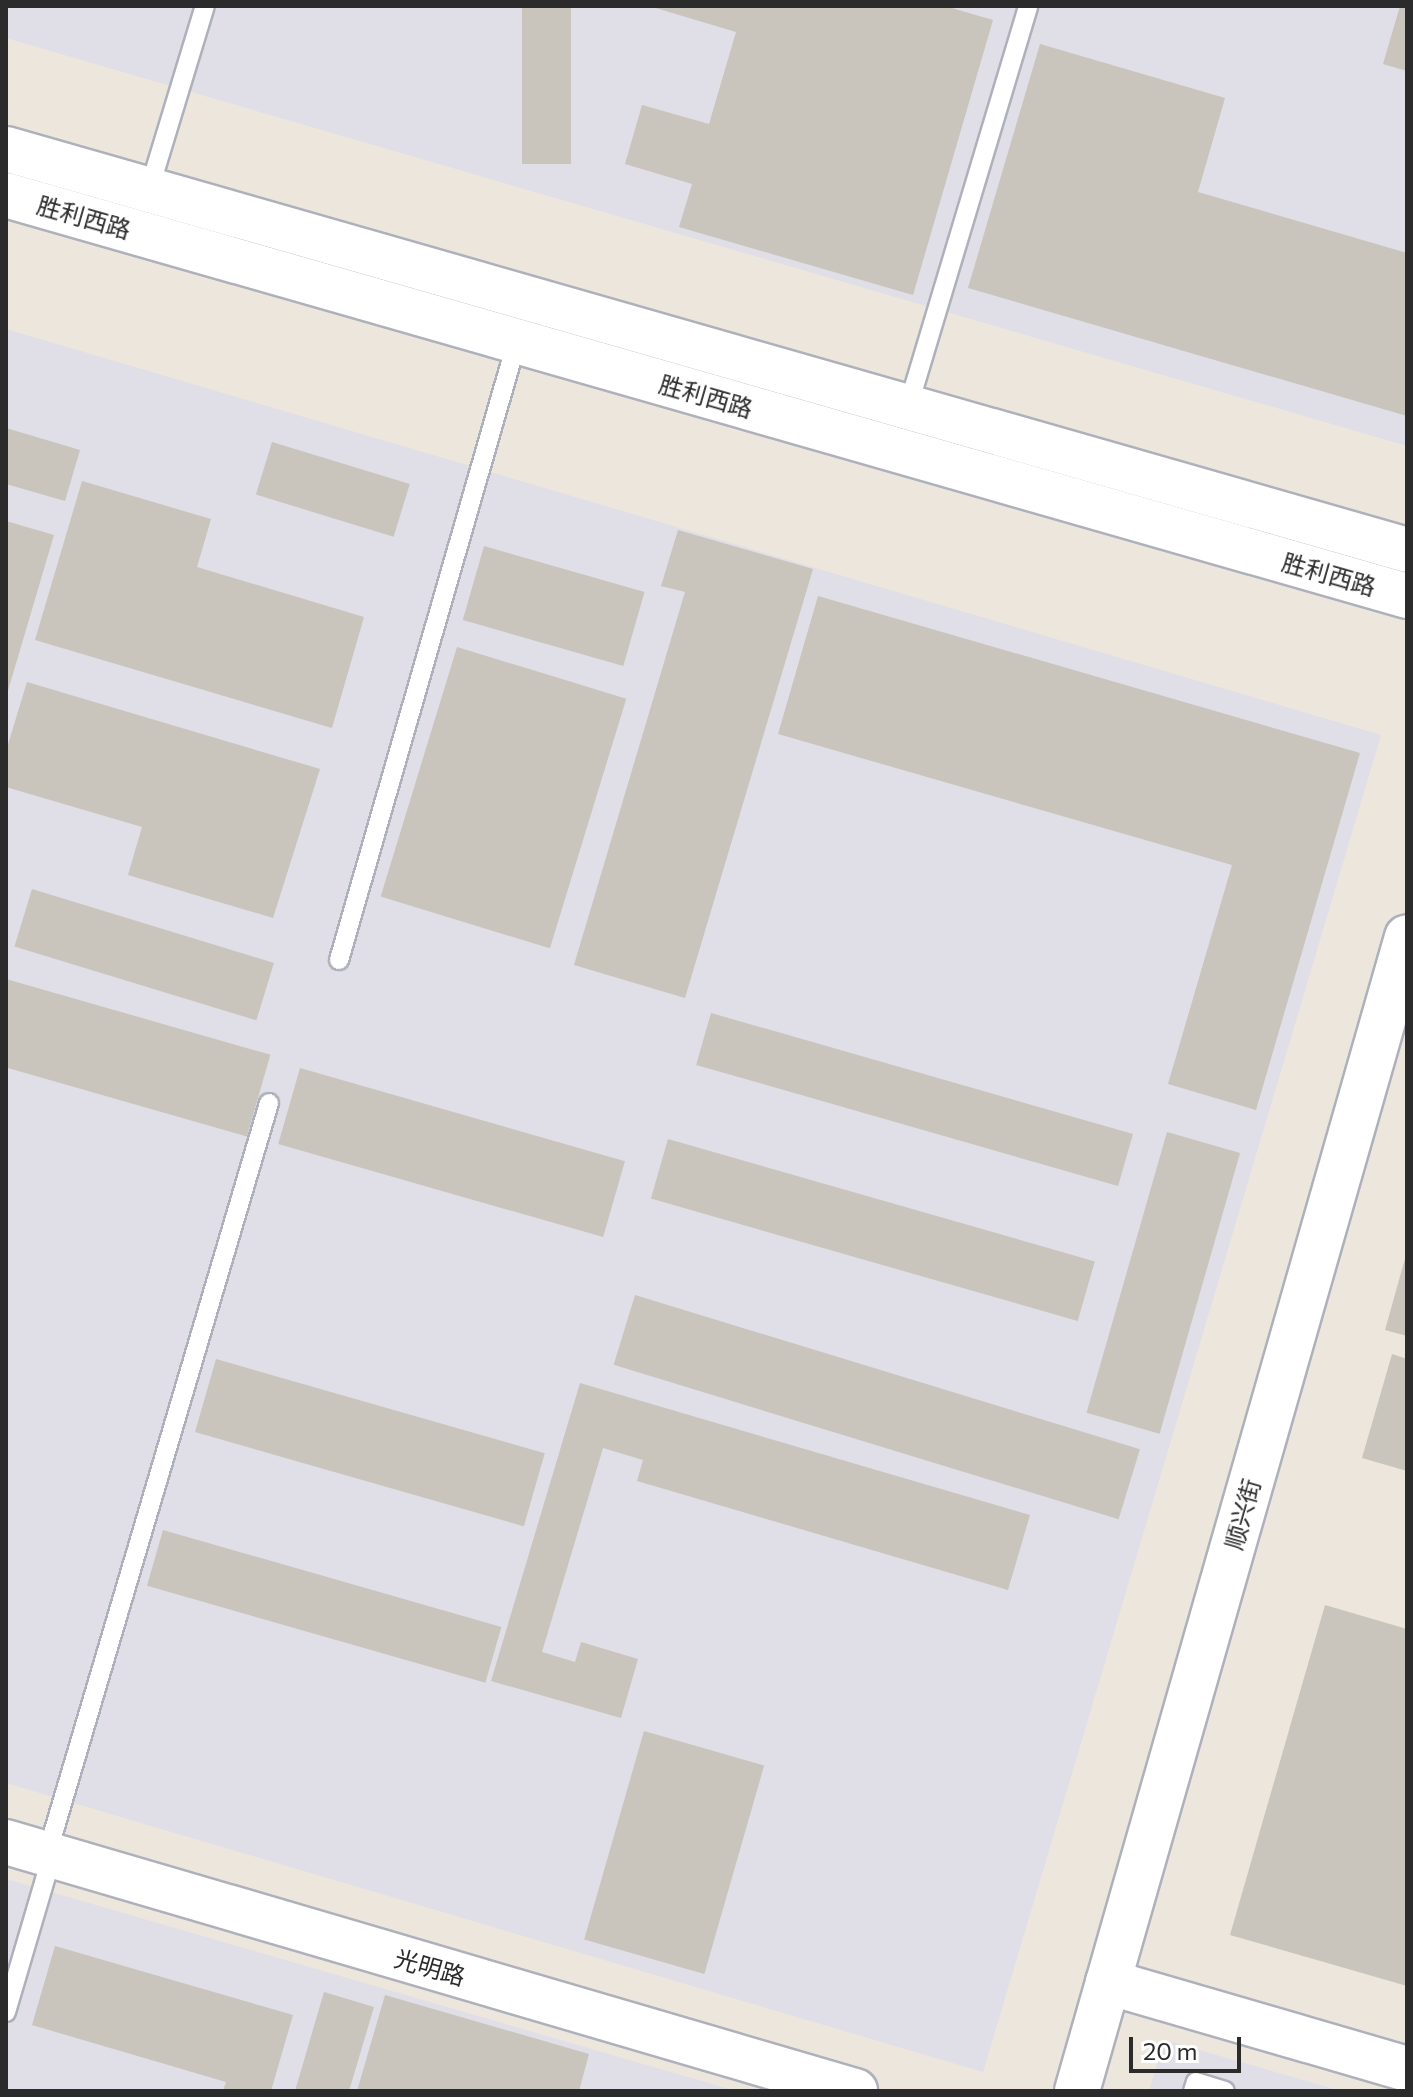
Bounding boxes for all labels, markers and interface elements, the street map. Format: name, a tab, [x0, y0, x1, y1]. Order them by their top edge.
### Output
street label: 胜利西路	[34, 190, 134, 244]
street label: 胜利西路	[656, 369, 756, 423]
street label: 胜利西路	[1279, 547, 1379, 601]
street label: 顺兴街	[1218, 1475, 1266, 1553]
street label: 光明路	[391, 1943, 469, 1991]
scale bar	[1133, 2021, 1245, 2071]
text: 20 m	[1143, 2036, 1197, 2065]

